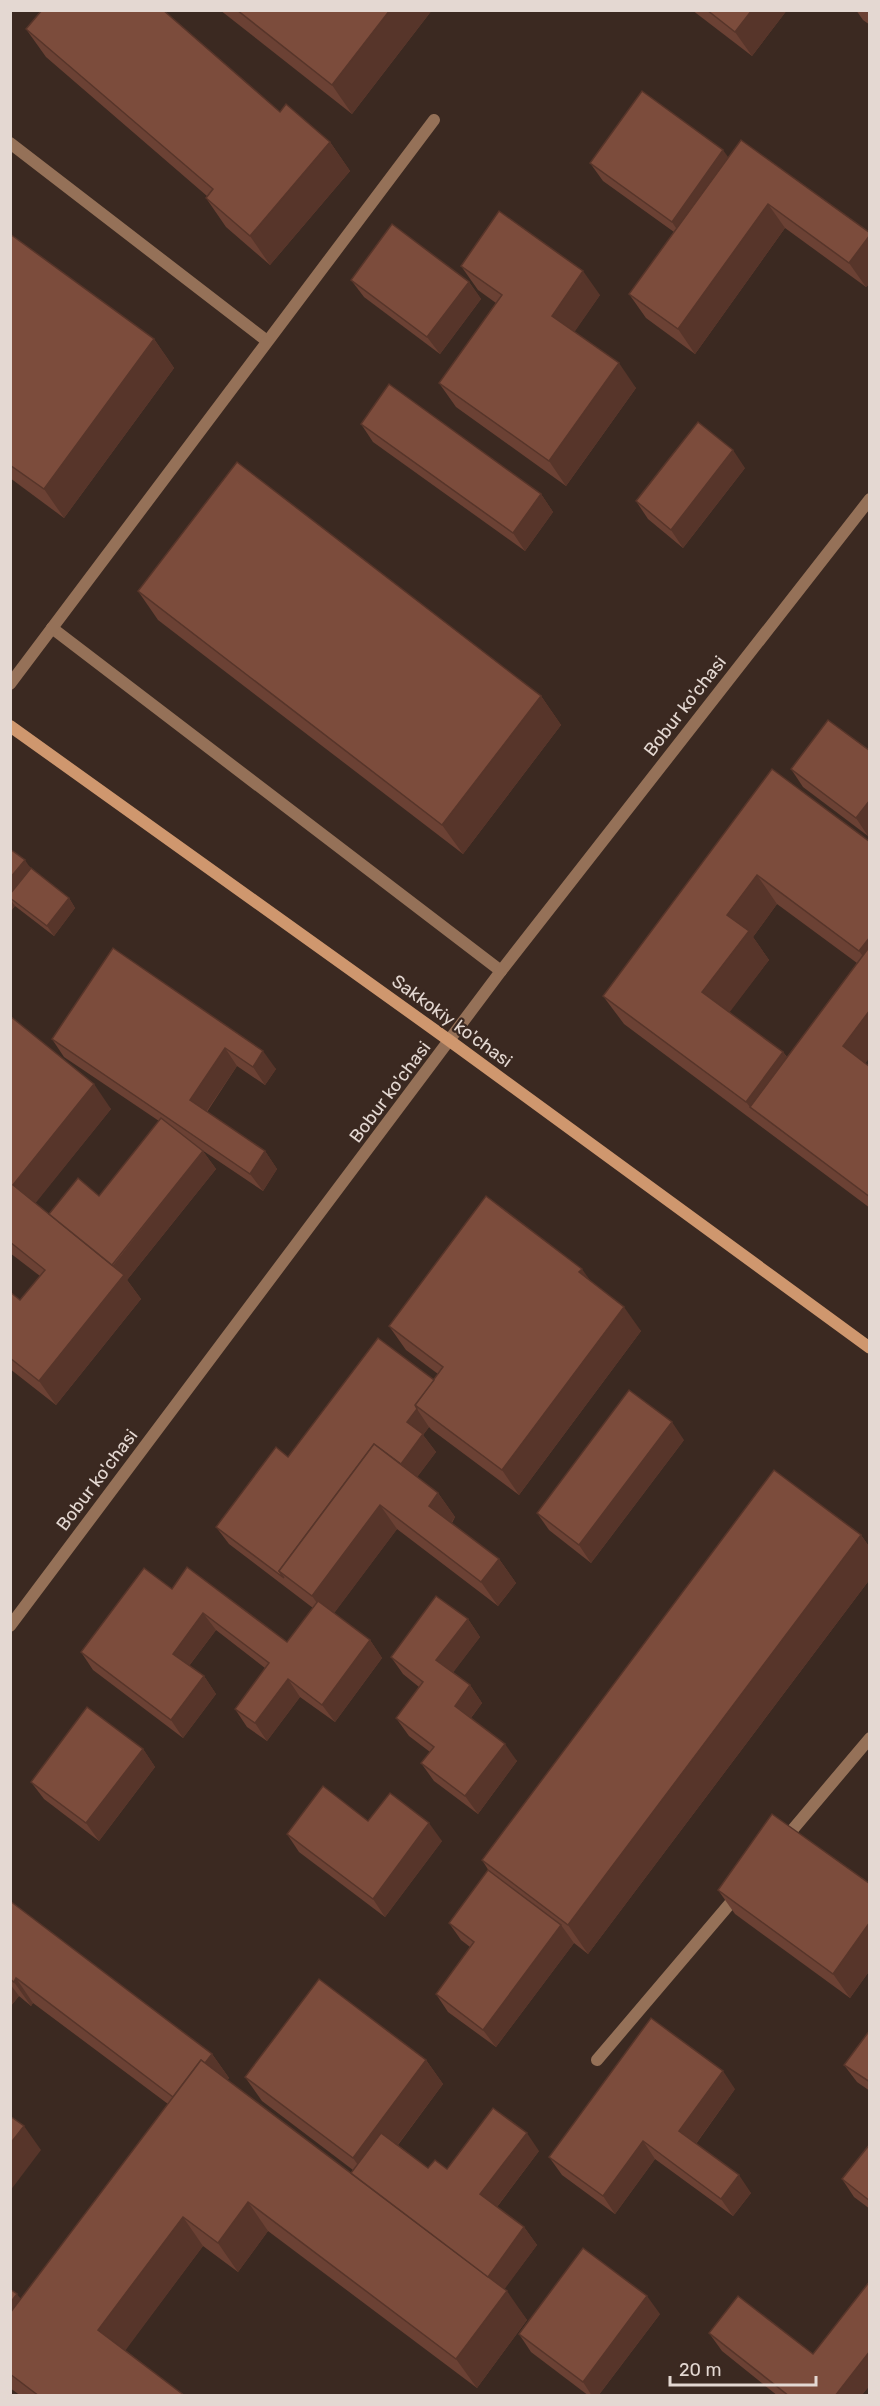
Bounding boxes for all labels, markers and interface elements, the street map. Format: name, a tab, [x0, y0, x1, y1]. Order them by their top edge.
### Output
street label: Bobur ko'chasi	[639, 651, 731, 761]
street label: Sakkokiy ko'chasi	[387, 970, 517, 1072]
street label: Bobur ko'chasi	[345, 1037, 435, 1147]
street label: Bobur ko'chasi	[52, 1425, 142, 1535]
scale bar	[670, 2349, 816, 2387]
text: 20 m	[679, 2359, 721, 2381]

